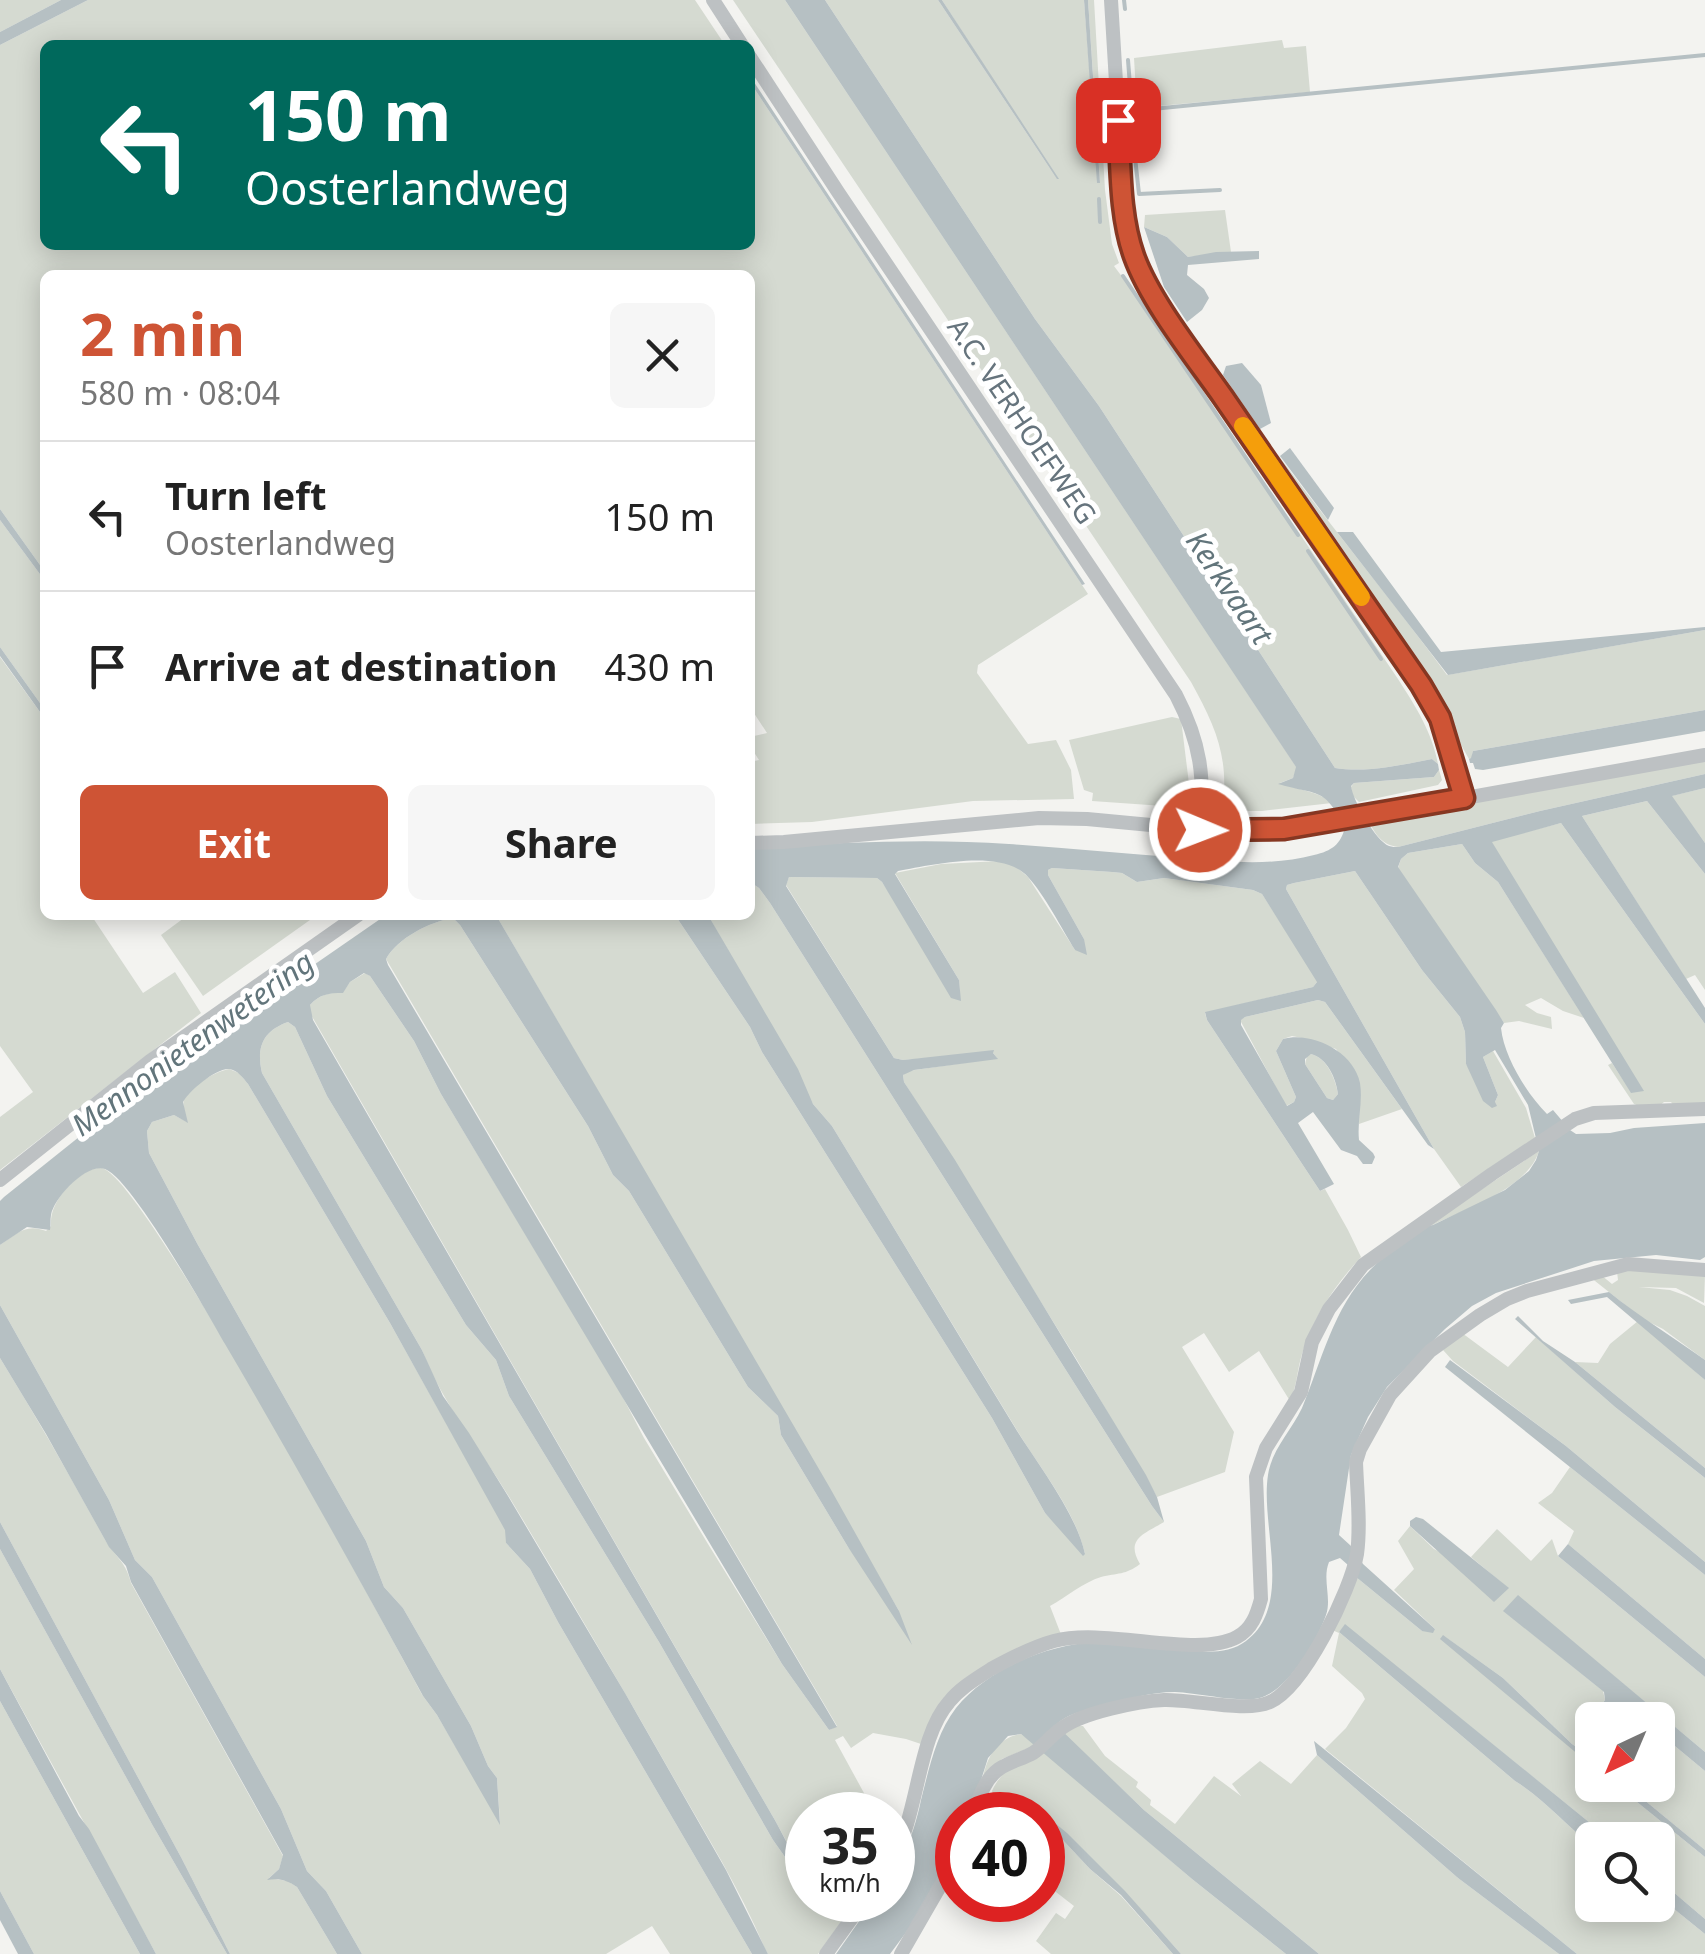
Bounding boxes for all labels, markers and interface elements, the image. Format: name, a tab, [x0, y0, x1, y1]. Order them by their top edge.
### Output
text: 150 m	[245, 66, 452, 162]
pin	[1076, 78, 1161, 163]
icon: left	[80, 80, 210, 210]
icon: arrive	[1091, 93, 1146, 148]
text: Oosterlandweg	[245, 157, 570, 218]
text: 2 min	[80, 292, 245, 374]
button: close	[610, 303, 715, 408]
street label: A.C. VERHOEFWEG	[940, 310, 1106, 531]
text: 580 m · 08:04	[80, 371, 280, 414]
text: Turn left	[165, 469, 327, 521]
icon: left	[80, 489, 135, 544]
text: 150 m	[604, 490, 715, 542]
text: Oosterlandweg	[165, 521, 396, 564]
water label: Kerkvaart	[1177, 522, 1284, 653]
icon: arrive	[80, 639, 135, 694]
text: Arrive at destination	[165, 640, 557, 692]
text: 430 m	[604, 640, 715, 692]
position arrow	[1148, 778, 1252, 882]
button: Exit	[80, 785, 388, 900]
button: Share	[408, 785, 715, 900]
water label: Mennonietenwetering	[63, 941, 322, 1145]
north arrow	[1575, 1702, 1675, 1802]
map controls	[1575, 1702, 1675, 1922]
speed limit sign: 40	[935, 1792, 1065, 1922]
text: 35	[821, 1811, 879, 1879]
button: search	[1575, 1822, 1675, 1922]
text: km/h	[819, 1865, 881, 1899]

